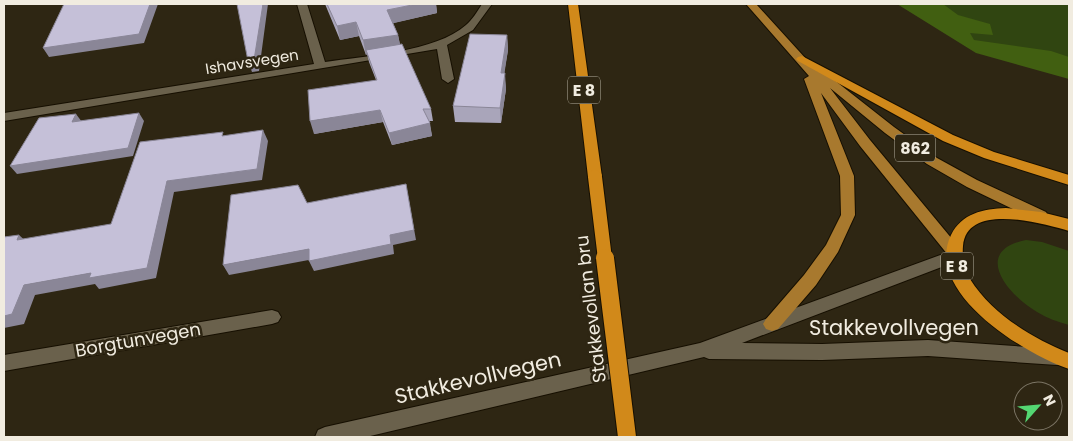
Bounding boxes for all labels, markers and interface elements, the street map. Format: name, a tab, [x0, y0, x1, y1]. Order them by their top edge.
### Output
street label: Ishavsvegen	[204, 44, 300, 79]
road number: E 8	[568, 76, 600, 104]
road number: 862	[895, 134, 935, 162]
street label: Stakkevollan bru	[569, 234, 612, 384]
road number: E 8	[941, 252, 973, 280]
street label: Stakkevollvegen	[809, 313, 979, 342]
street label: Borgtunvegen	[73, 316, 203, 363]
street label: Stakkevollvegen	[392, 344, 564, 411]
north arrow	[1013, 381, 1063, 431]
text: N	[1038, 391, 1061, 409]

